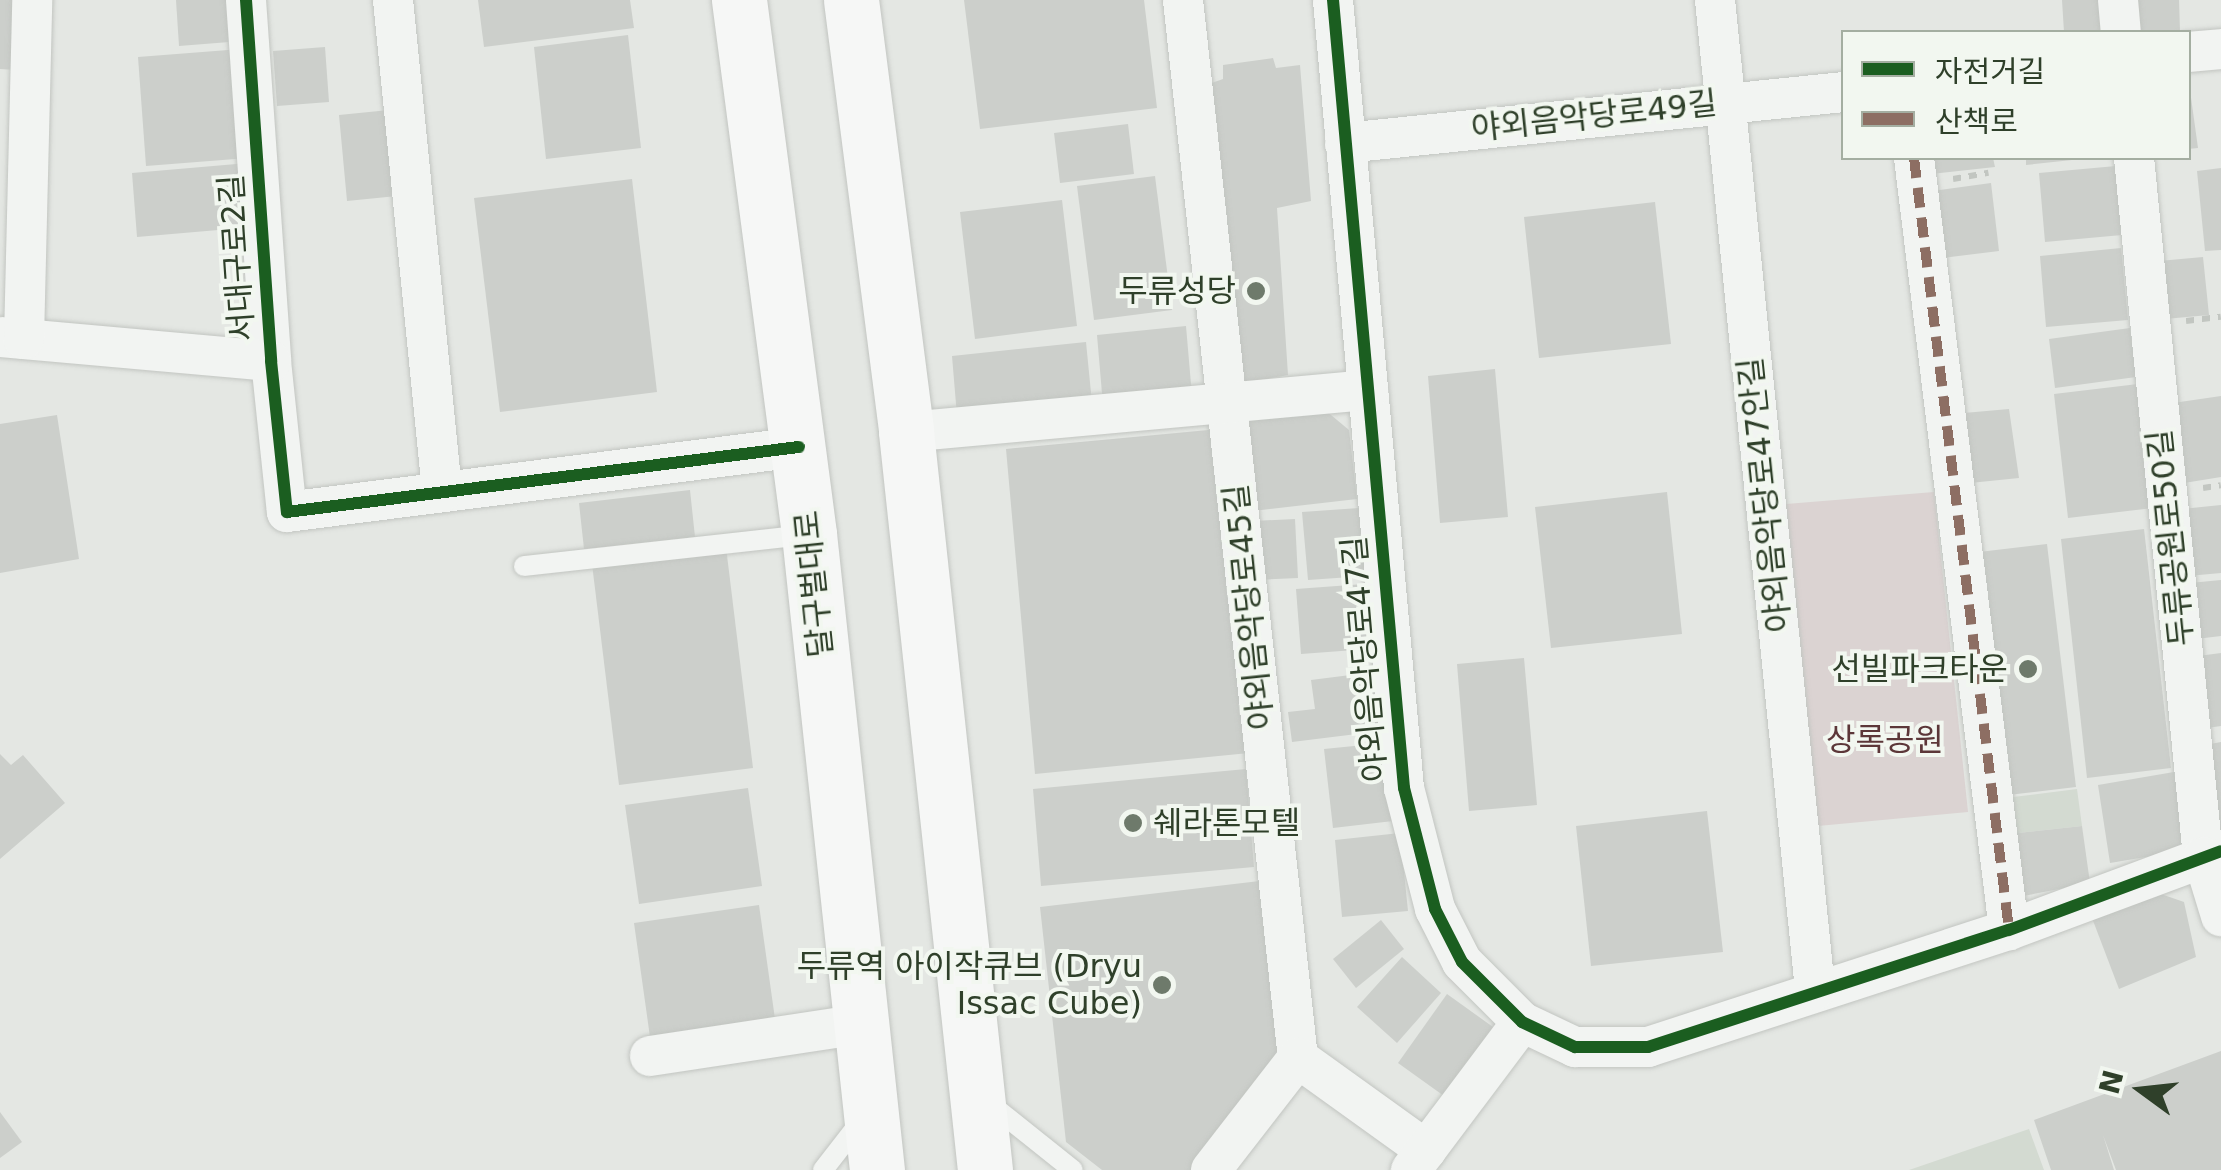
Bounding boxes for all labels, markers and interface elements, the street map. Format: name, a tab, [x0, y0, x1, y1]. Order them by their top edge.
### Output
legend	[1841, 30, 2191, 160]
text: 자전거길	[1935, 54, 2045, 89]
street label: 야외음악당로49길	[1469, 84, 1719, 148]
text: 산책로	[1935, 104, 2018, 139]
street label: 서대구로2길	[212, 173, 262, 343]
place label: 두류성당	[1118, 272, 1236, 310]
marker: 두류성당	[1245, 280, 1267, 302]
street label: 야외음악당로47안길	[1731, 356, 1799, 634]
street label: 두류공원로50길	[2141, 428, 2201, 648]
street label: 야외음악당로45길	[1217, 482, 1281, 732]
street label: 달구벌대로	[787, 509, 841, 659]
street label: 야외음악당로47길	[1335, 534, 1395, 784]
place label: 선빌파크타운	[1831, 650, 2008, 688]
marker: 선빌파크타운	[2017, 658, 2039, 680]
park label: 상록공원	[1826, 721, 1944, 759]
place label: 쉐라톤모텔	[1153, 804, 1300, 842]
marker: 쉐라톤모텔	[1122, 812, 1144, 834]
place label: 두류역 아이작큐브 (Dryu Issac Cube)	[797, 948, 1142, 1023]
marker: 두류역 아이작큐브 (Dryu Issac Cube)	[1151, 974, 1173, 996]
north arrow	[2091, 1040, 2191, 1140]
text: N	[2093, 1067, 2131, 1098]

